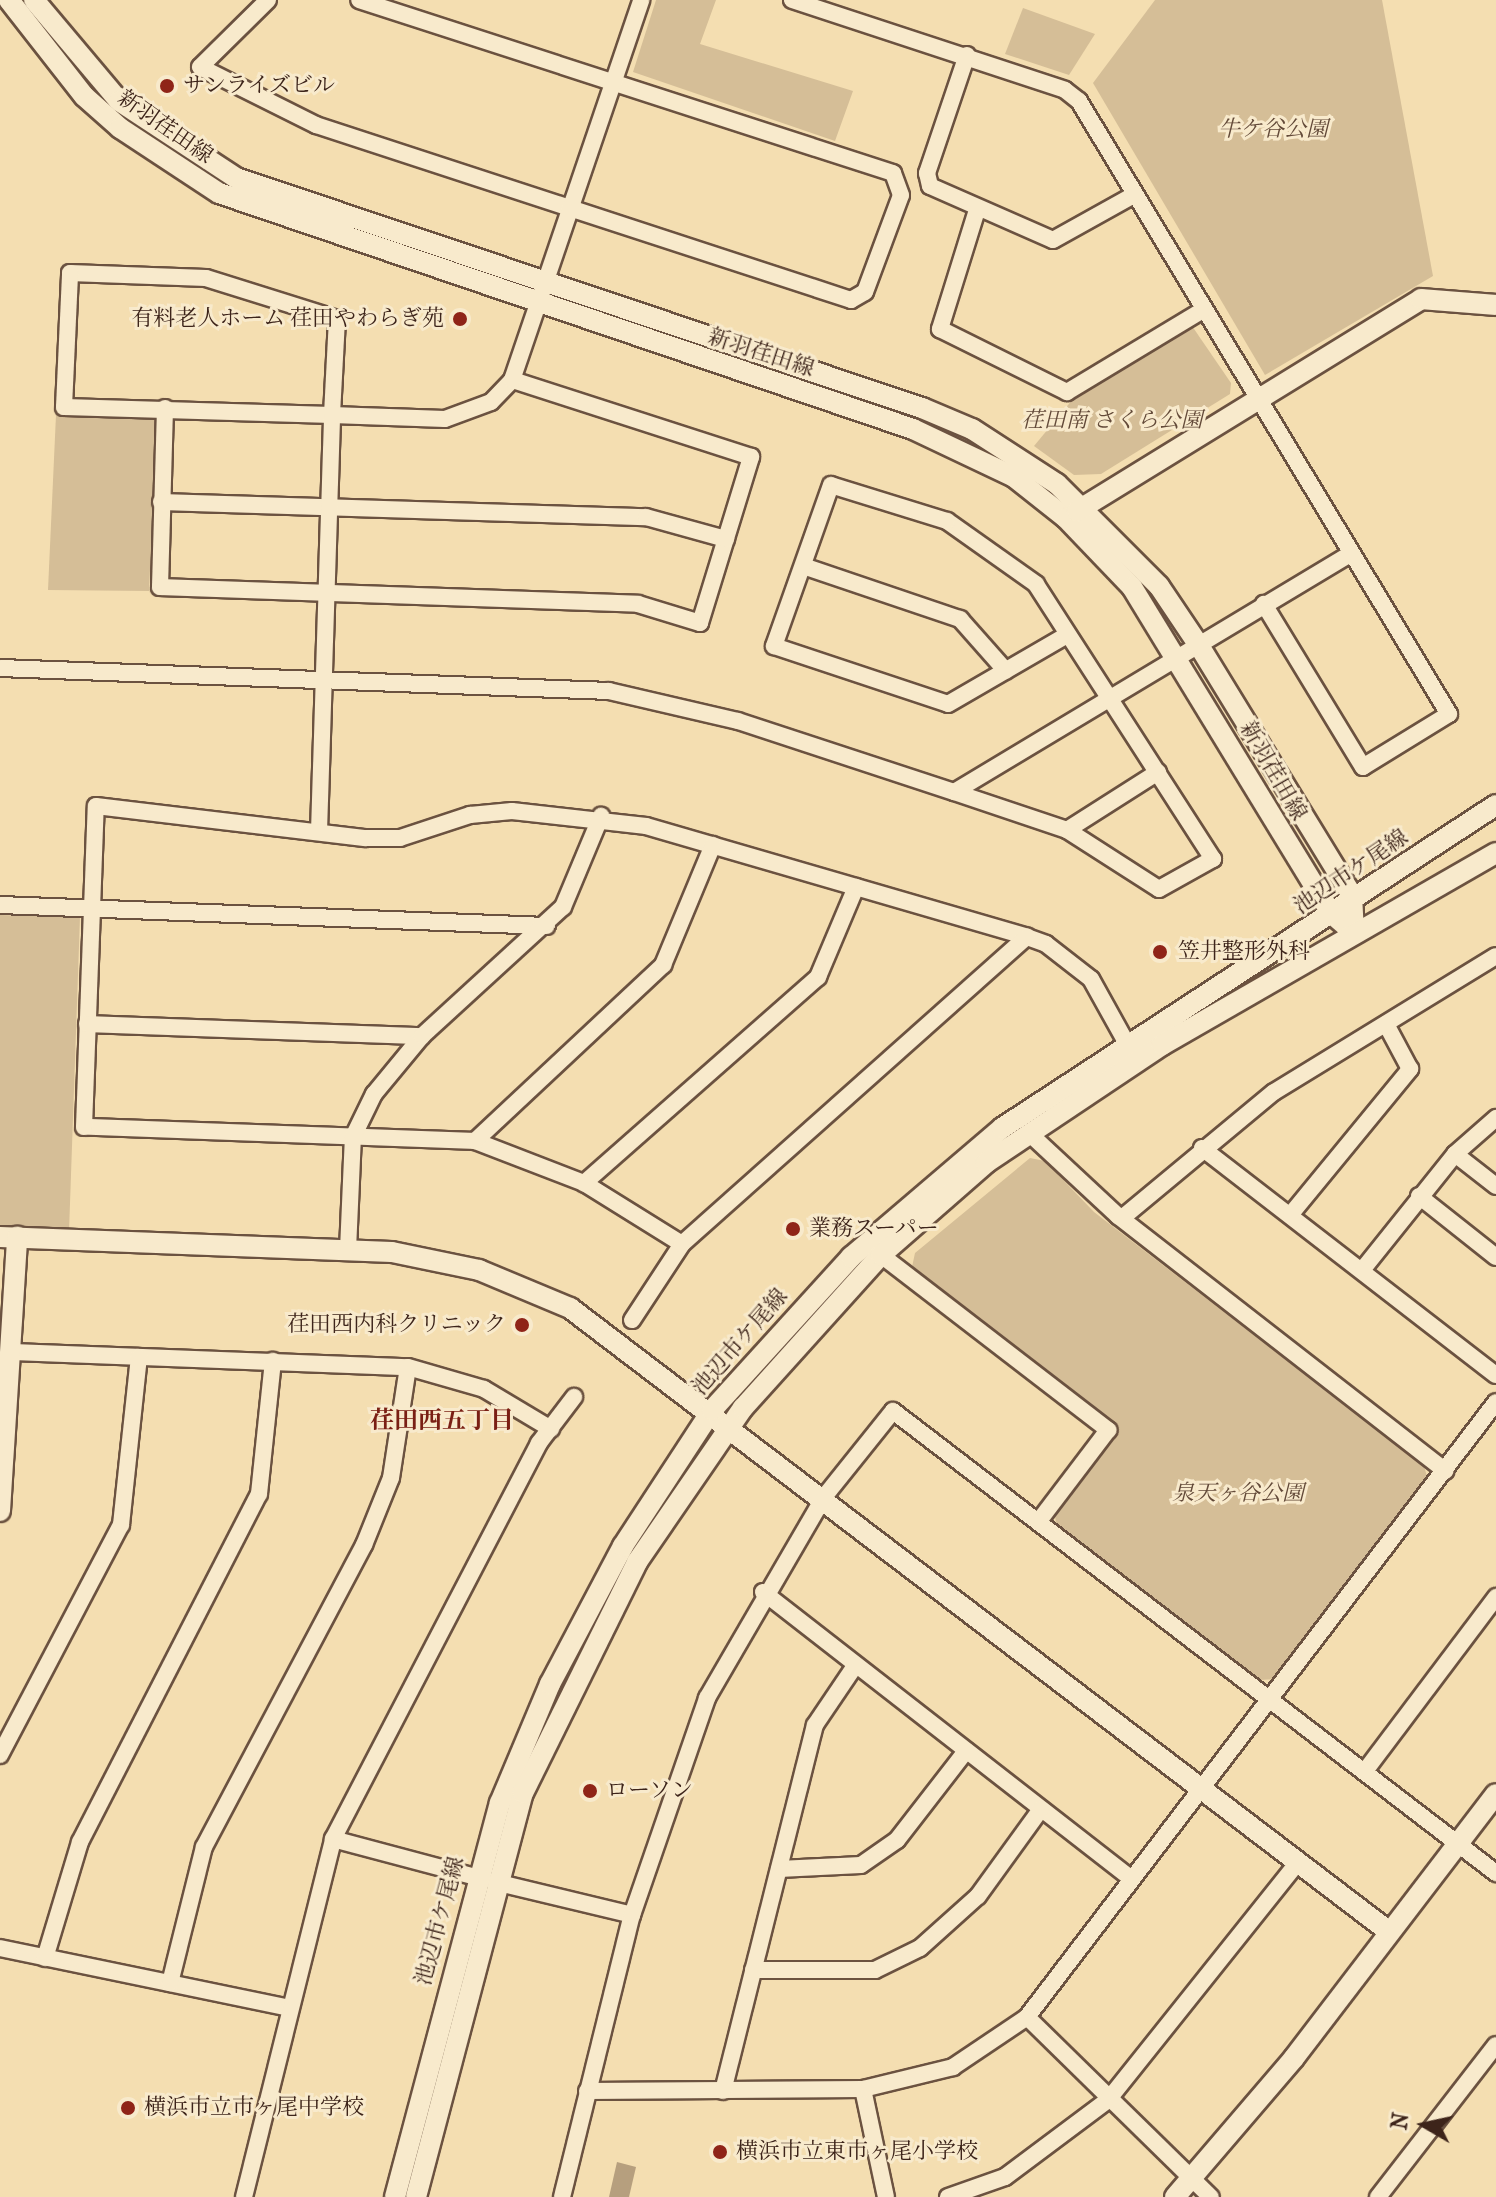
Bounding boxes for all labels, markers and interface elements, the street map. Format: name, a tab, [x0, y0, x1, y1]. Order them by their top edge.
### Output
place label: サンライズビル	[183, 73, 337, 99]
marker: サンライズビル	[158, 77, 176, 95]
street label: 新羽荏田線	[112, 85, 218, 169]
park label: 牛ケ谷公園	[1218, 117, 1328, 143]
place label: 有料老人ホーム 荏田やわらぎ苑	[131, 306, 444, 332]
marker: 有料老人ホーム 荏田やわらぎ苑	[451, 310, 469, 328]
street label: 新羽荏田線	[705, 323, 817, 383]
park label: 荏田南 さくら公園	[1022, 408, 1202, 434]
street label: 新羽荏田線	[1234, 717, 1312, 825]
street label: 池辺市ケ尾線	[1289, 824, 1413, 920]
place label: 笠井整形外科	[1178, 939, 1310, 965]
marker: 笠井整形外科	[1149, 941, 1171, 963]
place label: 業務スーパー	[809, 1216, 940, 1242]
marker: 業務スーパー	[784, 1220, 802, 1238]
street label: 池辺市ケ尾線	[687, 1284, 793, 1400]
place label: 荏田西内科クリニック	[286, 1312, 506, 1338]
marker: 荏田西内科クリニック	[513, 1316, 531, 1334]
district label: 荏田西五丁目	[370, 1407, 514, 1435]
park label: 泉天ヶ谷公園	[1172, 1481, 1304, 1507]
place label: ローソン	[606, 1778, 694, 1804]
marker: ローソン	[581, 1782, 599, 1800]
street label: 池辺市ケ尾線	[410, 1854, 470, 1988]
north arrow	[1384, 2085, 1464, 2165]
place label: 横浜市立市ヶ尾中学校	[144, 2095, 364, 2121]
marker: 横浜市立市ヶ尾中学校	[119, 2099, 137, 2117]
text: N	[1386, 2111, 1414, 2132]
place label: 横浜市立東市ヶ尾小学校	[736, 2139, 978, 2165]
marker: 横浜市立東市ヶ尾小学校	[711, 2143, 729, 2161]

